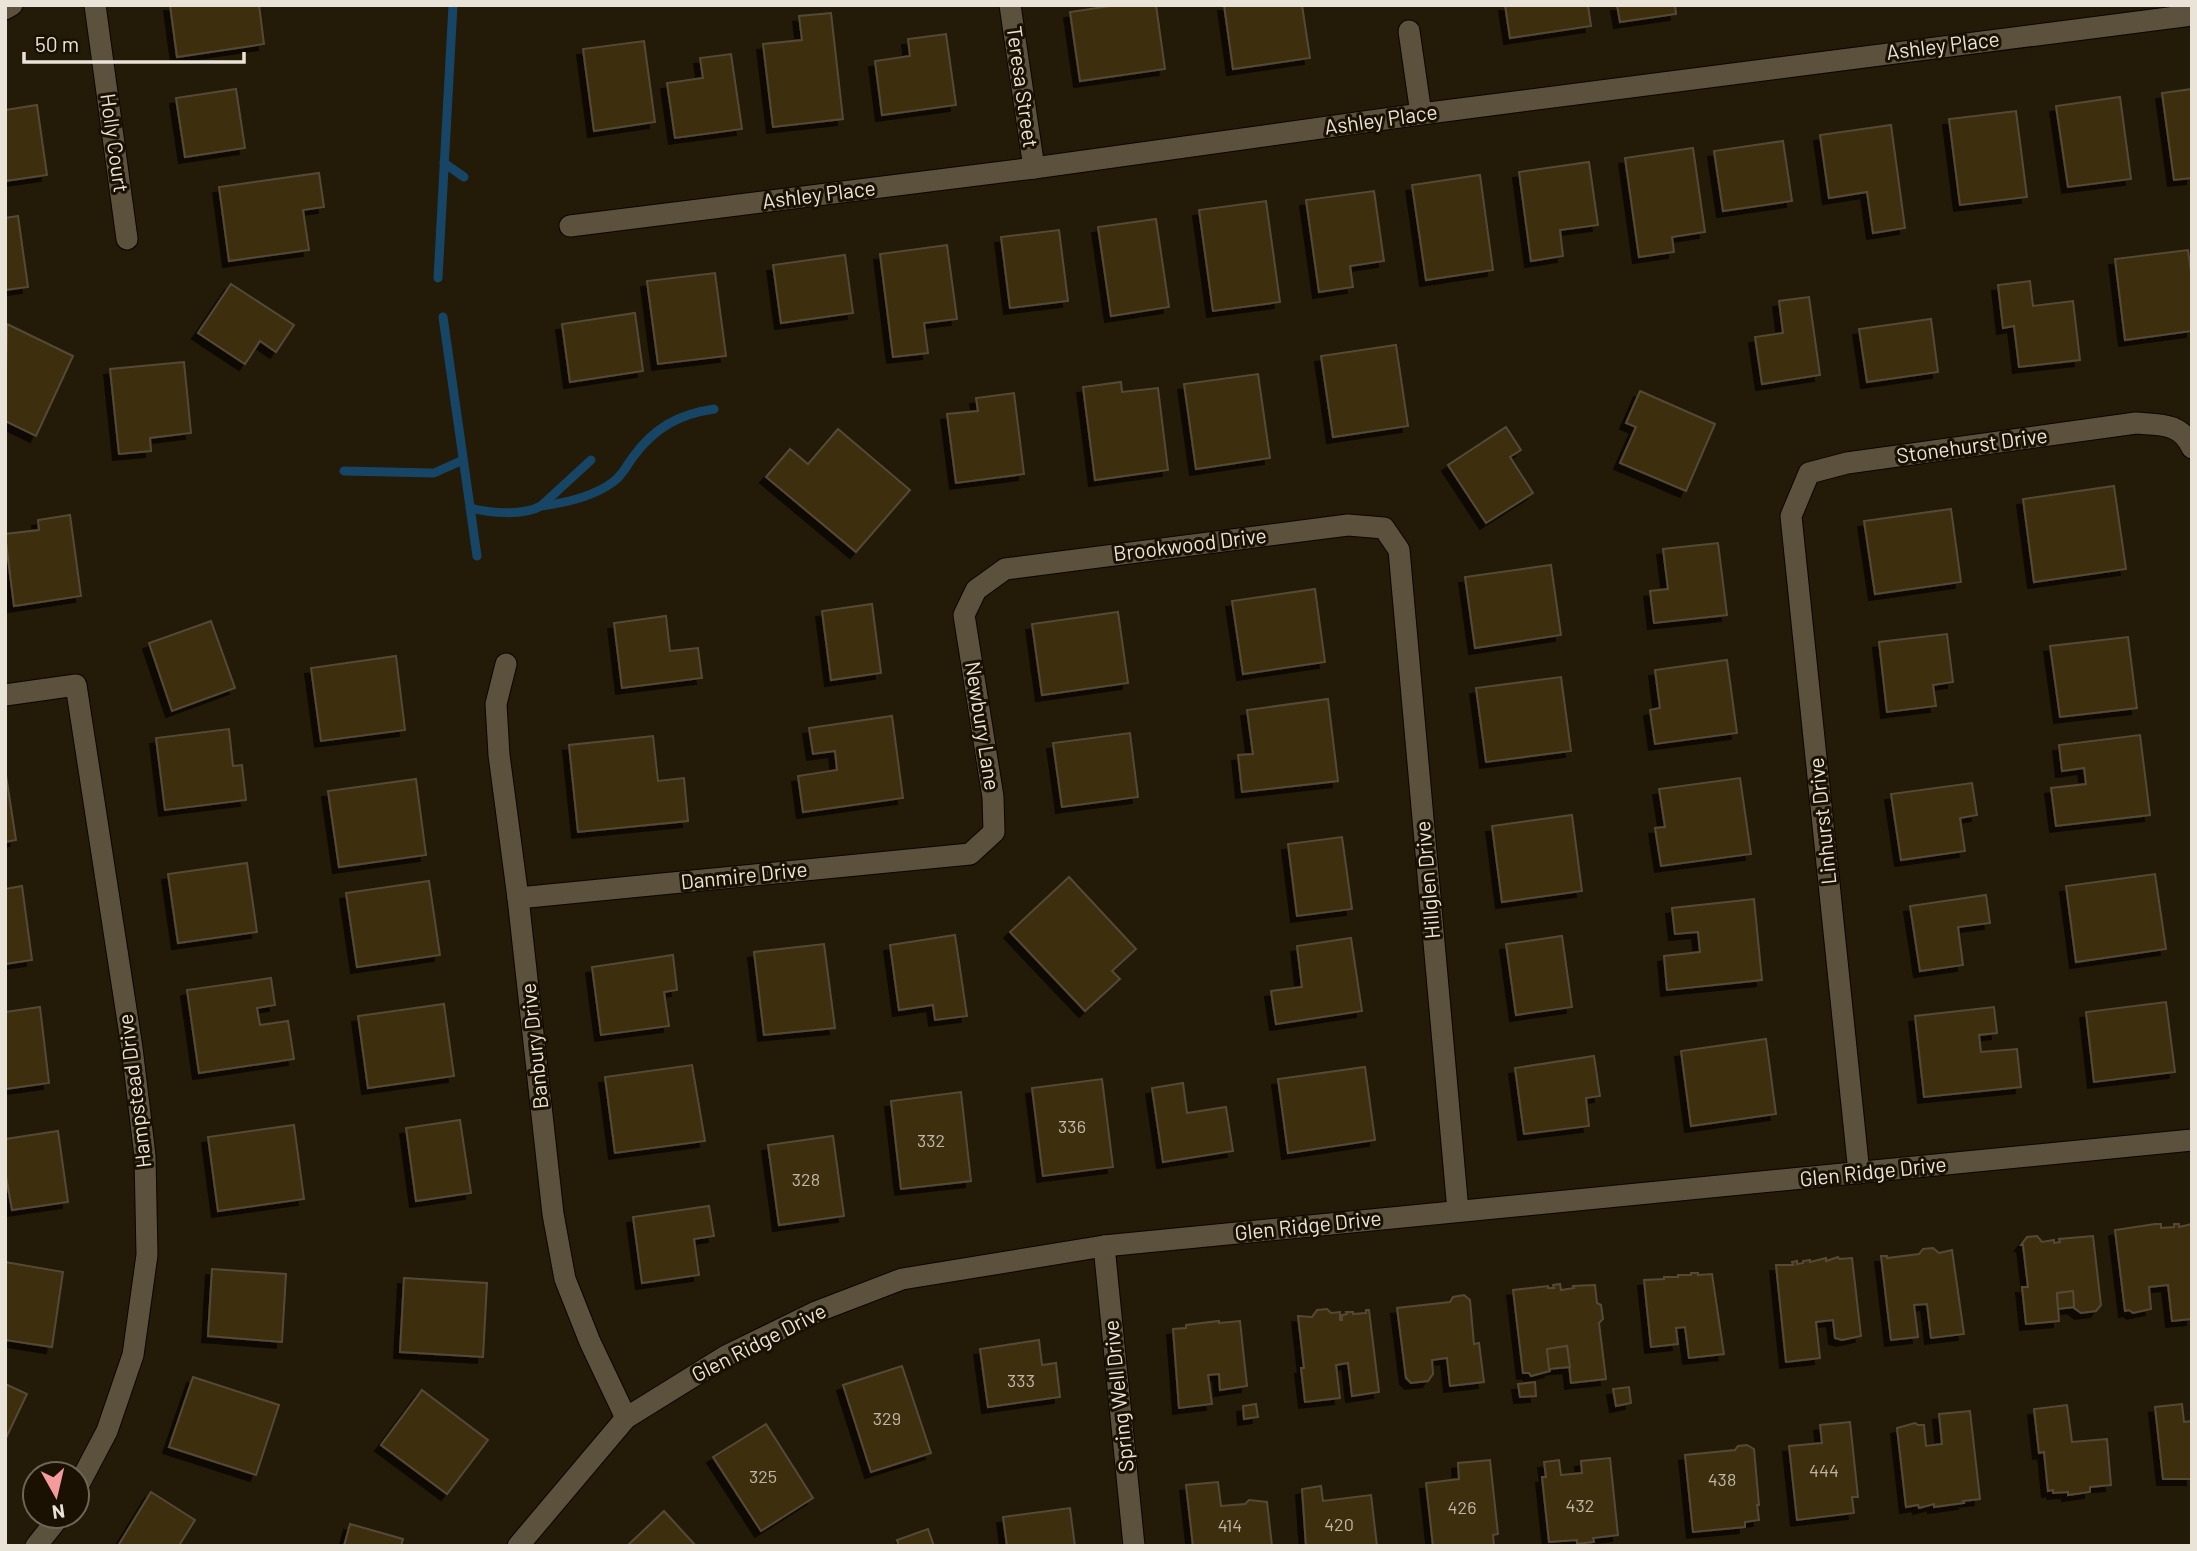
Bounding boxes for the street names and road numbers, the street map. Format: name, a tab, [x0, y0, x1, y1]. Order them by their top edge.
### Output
street label: Teresa Street	[1003, 24, 1044, 149]
street label: Ashley Place	[1885, 25, 2001, 64]
street label: Holly Court	[96, 92, 135, 194]
street label: Ashley Place	[1323, 98, 1439, 139]
street label: Ashley Place	[761, 174, 877, 213]
street label: Stonehurst Drive	[1895, 422, 2049, 467]
street label: Brookwood Drive	[1112, 522, 1268, 565]
street label: Newbury Lane	[961, 660, 1006, 792]
street label: Linhurst Drive	[1802, 756, 1841, 886]
street label: Hillglen Drive	[1409, 820, 1444, 940]
street label: Danmire Drive	[679, 855, 808, 894]
street label: Banbury Drive	[514, 982, 553, 1110]
street label: Hampstead Drive	[112, 1013, 155, 1170]
street label: Glen Ridge Drive	[1798, 1150, 1948, 1191]
street label: Glen Ridge Drive	[1233, 1204, 1383, 1245]
street label: Glen Ridge Drive	[687, 1297, 830, 1386]
street label: Spring Well Drive	[1097, 1319, 1138, 1473]

